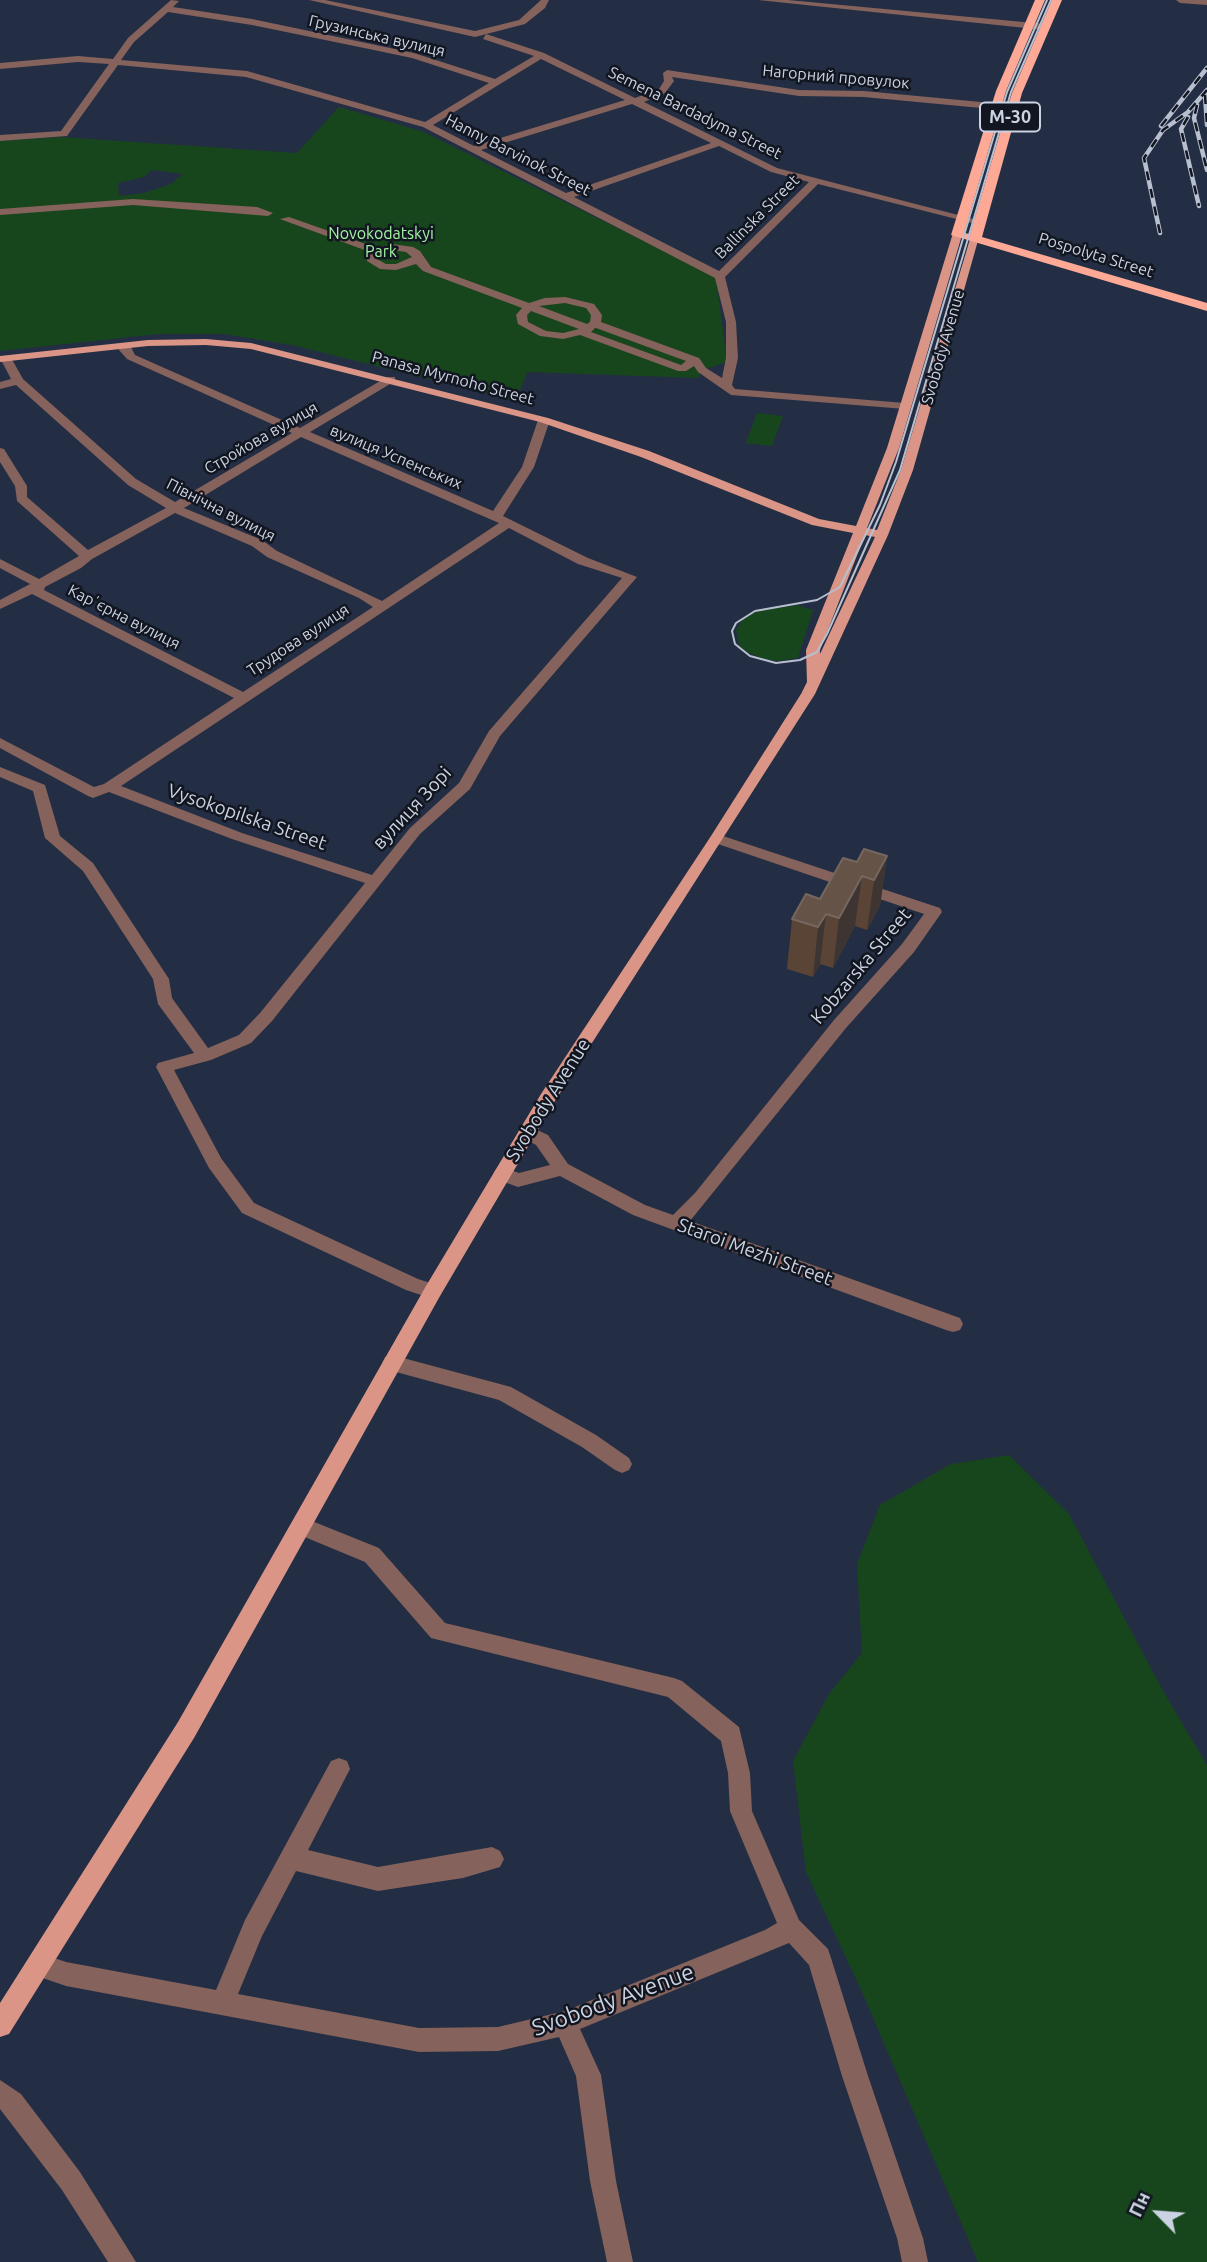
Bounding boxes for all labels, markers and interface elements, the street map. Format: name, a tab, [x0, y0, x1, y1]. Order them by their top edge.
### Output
street label: Грузинська вулиця	[307, 11, 447, 61]
street label: Нагорний провулок	[762, 61, 910, 93]
street label: Semena Bardadyma Street	[605, 63, 785, 163]
road number: М-30	[980, 103, 1040, 132]
street label: Hanny Barvinok Street	[442, 110, 594, 200]
street label: Ballinska Street	[711, 171, 803, 263]
park label: Novokodatskyi Park	[328, 224, 434, 262]
street label: Pospolyta Street	[1036, 228, 1156, 282]
street label: Svobody Avenue	[917, 287, 969, 407]
street label: Panasa Myrnoho Street	[370, 347, 536, 409]
street label: Стройова вулиця	[201, 398, 321, 478]
street label: вулиця Успенських	[327, 421, 465, 493]
street label: Північна вулиця	[163, 474, 279, 546]
street label: Карʼєрна вулиця	[65, 580, 183, 654]
street label: Трудова вулиця	[243, 600, 353, 680]
street label: вулиця Зорі	[368, 762, 456, 854]
street label: Vysokopilska Street	[165, 779, 329, 855]
street label: Kobzarska Street	[806, 904, 916, 1028]
street label: Svobody Avenue	[501, 1034, 595, 1166]
street label: Staroi Mezhi Street	[675, 1213, 835, 1291]
street label: Svobody Avenue	[528, 1958, 698, 2042]
north arrow	[1123, 2178, 1193, 2248]
text: Пн	[1124, 2188, 1154, 2220]

